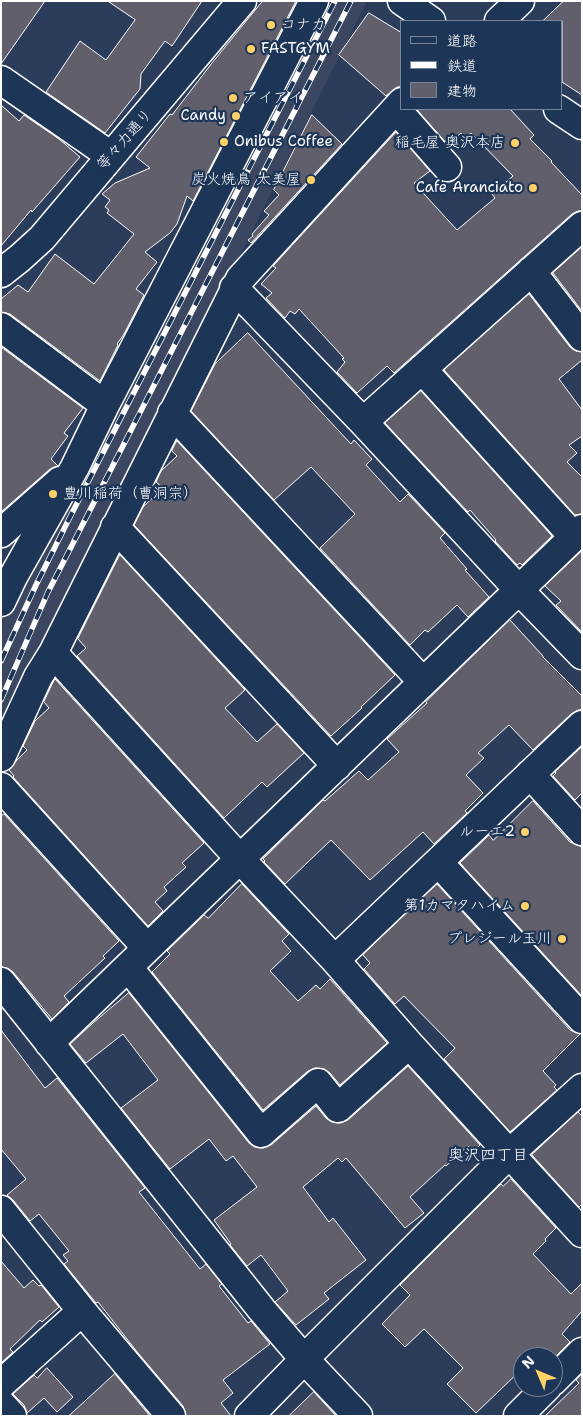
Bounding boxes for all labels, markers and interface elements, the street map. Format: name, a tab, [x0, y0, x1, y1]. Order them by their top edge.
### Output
place label: コナカ	[281, 16, 326, 34]
marker: コナカ	[265, 19, 277, 31]
legend	[400, 20, 563, 110]
text: 道路	[447, 31, 477, 51]
place label: FASTGYM	[261, 40, 330, 58]
marker: FASTGYM	[245, 43, 257, 55]
text: 鉄道	[447, 56, 477, 76]
text: 建物	[447, 81, 477, 101]
place label: アイアイ	[243, 89, 303, 107]
marker: アイアイ	[227, 92, 239, 104]
street label: 等々力通り	[94, 106, 156, 174]
place label: Candy	[181, 107, 226, 125]
marker: Candy	[230, 110, 242, 122]
place label: Onibus Coffee	[234, 133, 333, 151]
place label: 稲毛屋 奥沢本店	[395, 134, 505, 152]
marker: Onibus Coffee	[218, 136, 230, 148]
marker: 稲毛屋 奥沢本店	[509, 137, 521, 149]
place label: 炭火焼鳥 太美屋	[191, 171, 301, 189]
marker: 炭火焼鳥 太美屋	[305, 174, 317, 186]
place label: Cafe Aranciato	[416, 179, 523, 197]
marker: Cafe Aranciato	[527, 182, 539, 194]
place label: 豊川稲荷（曹洞宗）	[63, 485, 198, 503]
marker: 豊川稲荷（曹洞宗）	[47, 488, 59, 500]
place label: ルーエ2	[459, 823, 515, 841]
marker: ルーエ2	[519, 826, 531, 838]
place label: 第1カマタハイム	[404, 897, 515, 915]
marker: 第1カマタハイム	[519, 900, 531, 912]
place label: プレジール玉川	[447, 930, 552, 948]
marker: プレジール玉川	[556, 933, 568, 945]
district label: 奥沢四丁目	[448, 1146, 528, 1166]
north arrow	[513, 1347, 563, 1397]
text: N	[518, 1352, 538, 1372]

